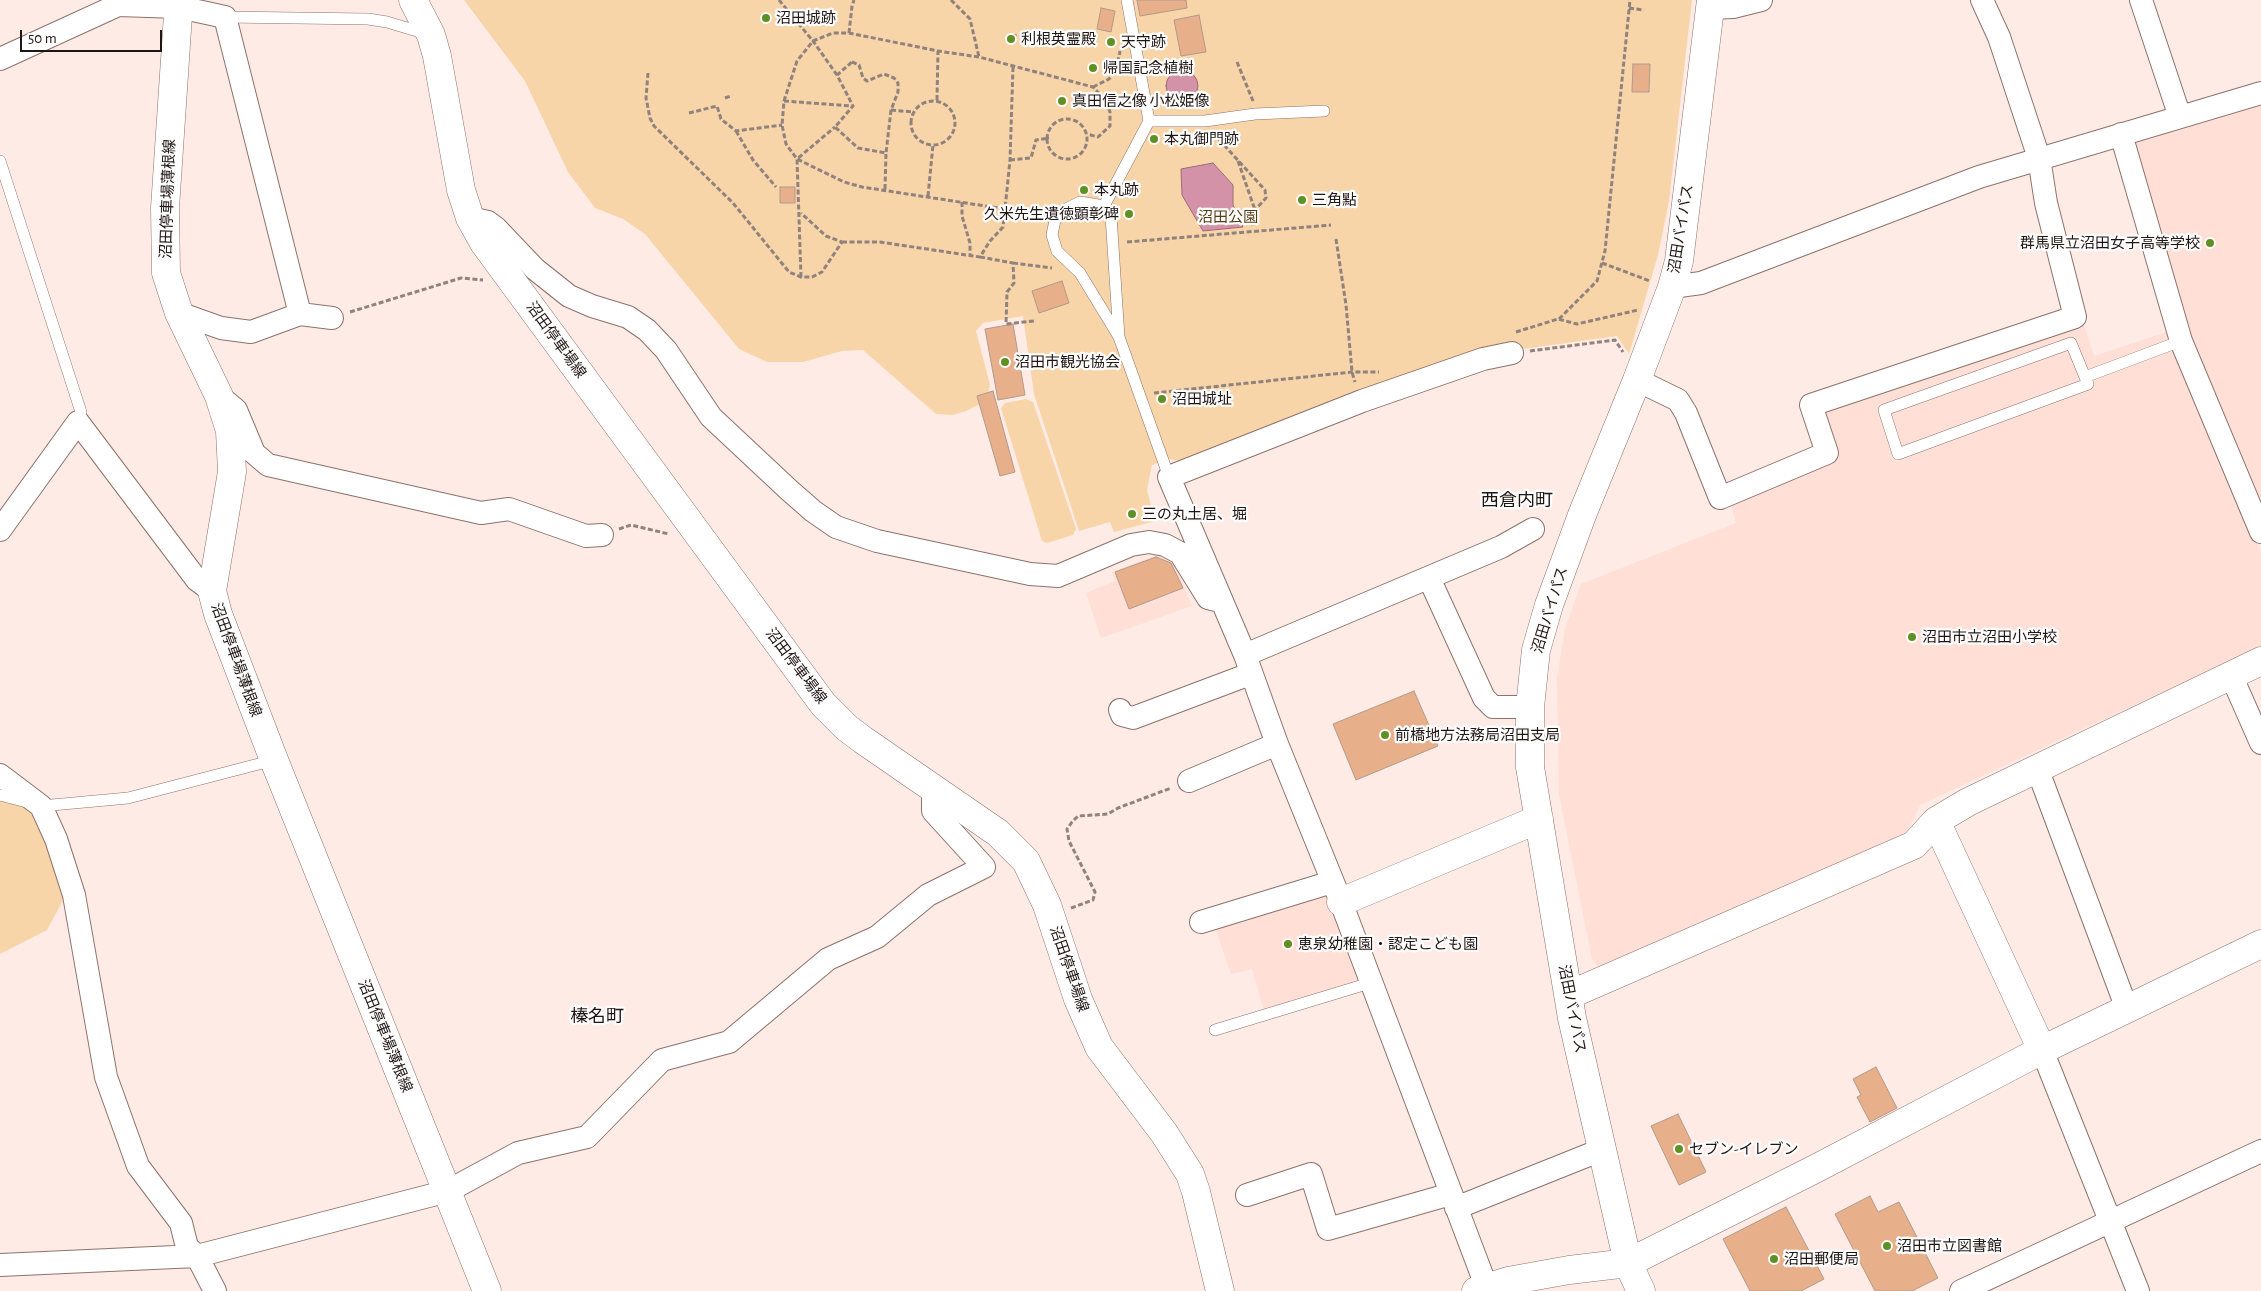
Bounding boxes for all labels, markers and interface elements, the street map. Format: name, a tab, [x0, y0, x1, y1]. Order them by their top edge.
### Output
place label: 沼田城跡	[776, 9, 836, 27]
marker: 沼田城跡	[760, 12, 772, 24]
scale bar	[22, 20, 165, 52]
place label: 利根英霊殿	[1021, 30, 1096, 48]
text: 50 m	[28, 31, 57, 46]
marker: 利根英霊殿	[1005, 33, 1017, 45]
place label: 天守跡	[1121, 33, 1166, 51]
marker: 天守跡	[1105, 36, 1117, 48]
place label: 帰国記念植樹	[1103, 59, 1193, 77]
marker: 帰国記念植樹	[1087, 62, 1099, 74]
place label: 真田信之像 小松姫像	[1072, 92, 1209, 110]
marker: 真田信之像 小松姫像	[1056, 95, 1068, 107]
place label: 本丸御門跡	[1164, 130, 1239, 148]
marker: 本丸御門跡	[1148, 133, 1160, 145]
street label: 沼田停車場薄根線	[157, 139, 179, 259]
place label: 本丸跡	[1094, 181, 1139, 199]
street label: 沼田バイパス	[1665, 183, 1697, 275]
marker: 本丸跡	[1078, 184, 1090, 196]
place label: 三角點	[1312, 191, 1357, 209]
marker: 三角點	[1296, 194, 1308, 206]
place label: 久米先生遺徳顕彰碑	[984, 205, 1119, 223]
marker: 久米先生遺徳顕彰碑	[1123, 208, 1135, 220]
park label: 沼田公園	[1198, 208, 1258, 226]
place label: 群馬県立沼田女子高等学校	[2020, 234, 2200, 252]
marker: 群馬県立沼田女子高等学校	[2204, 237, 2216, 249]
street label: 沼田停車場線	[522, 298, 590, 382]
place label: 沼田市観光協会	[1015, 353, 1120, 371]
marker: 沼田市観光協会	[999, 356, 1011, 368]
place label: 沼田城址	[1172, 390, 1232, 408]
marker: 沼田城址	[1156, 393, 1168, 405]
district label: 西倉内町	[1481, 490, 1553, 512]
place label: 三の丸土居、堀	[1142, 505, 1247, 523]
marker: 三の丸土居、堀	[1126, 508, 1138, 520]
street label: 沼田バイパス	[1528, 564, 1572, 656]
street label: 沼田停車場薄根線	[207, 601, 265, 719]
street label: 沼田停車場線	[762, 625, 830, 707]
place label: 沼田市立沼田小学校	[1922, 628, 2057, 646]
marker: 沼田市立沼田小学校	[1906, 631, 1918, 643]
place label: 前橋地方法務局沼田支局	[1395, 726, 1560, 744]
marker: 前橋地方法務局沼田支局	[1379, 729, 1391, 741]
street label: 沼田停車場線	[1046, 924, 1092, 1014]
place label: 恵泉幼稚園・認定こども園	[1298, 935, 1478, 953]
marker: 恵泉幼稚園・認定こども園	[1282, 938, 1294, 950]
street label: 沼田バイパス	[1555, 963, 1589, 1055]
street label: 沼田停車場薄根線	[354, 977, 416, 1095]
district label: 榛名町	[570, 1006, 624, 1028]
place label: セブン-イレブン	[1689, 1140, 1799, 1158]
marker: セブン-イレブン	[1673, 1143, 1685, 1155]
place label: 沼田市立図書館	[1897, 1237, 2002, 1255]
marker: 沼田市立図書館	[1881, 1240, 1893, 1252]
place label: 沼田郵便局	[1784, 1250, 1859, 1268]
marker: 沼田郵便局	[1768, 1253, 1780, 1265]

